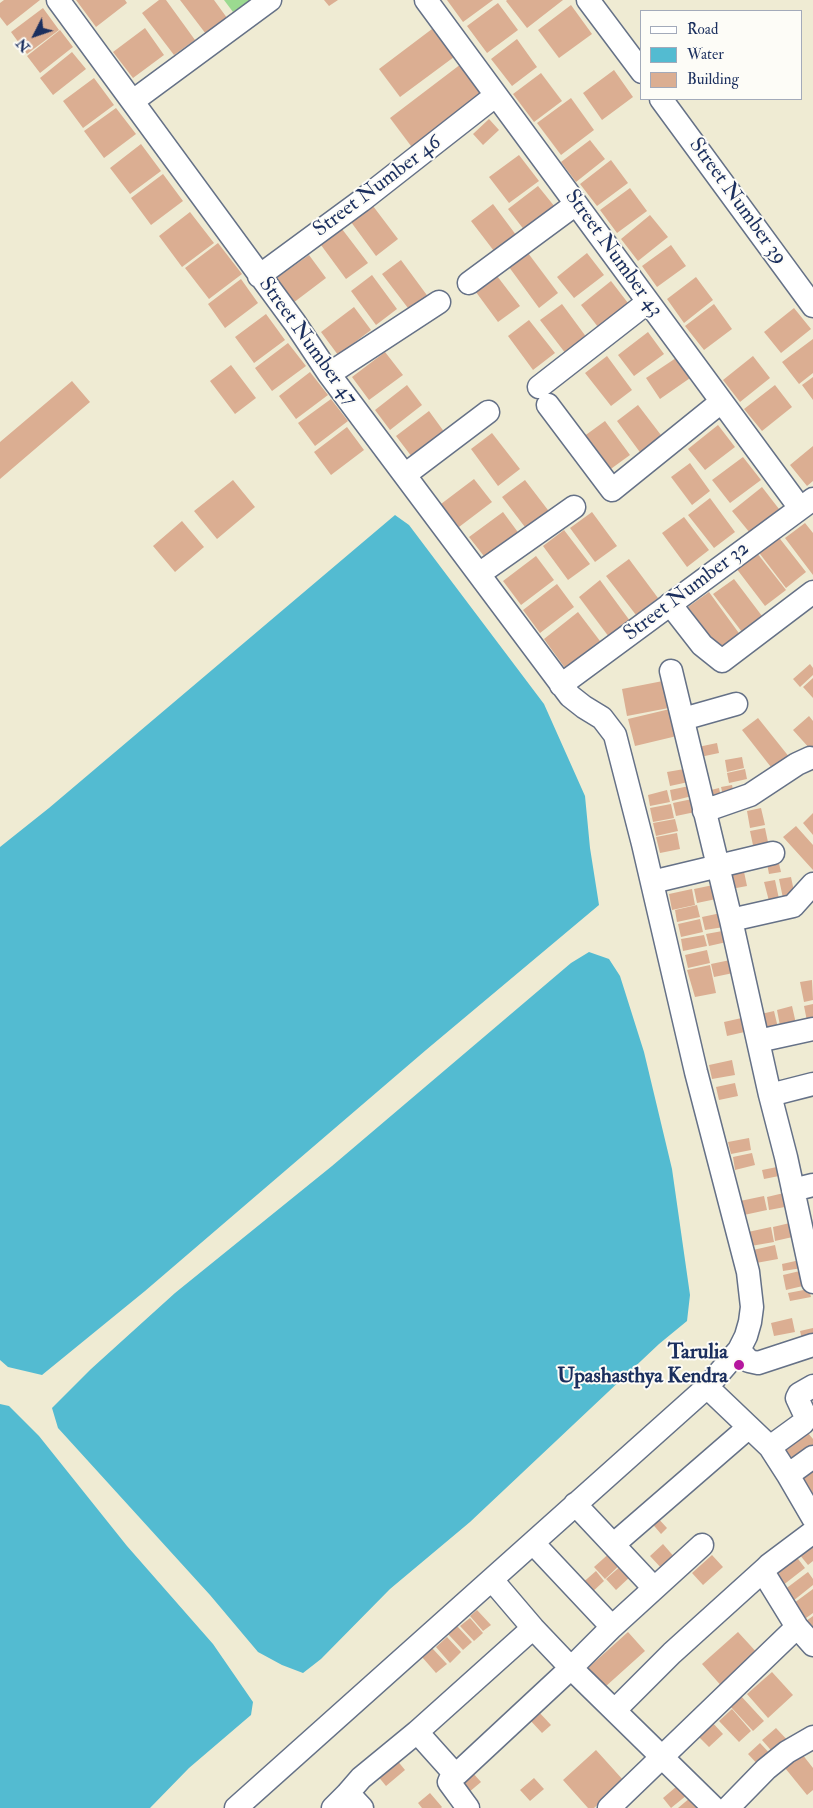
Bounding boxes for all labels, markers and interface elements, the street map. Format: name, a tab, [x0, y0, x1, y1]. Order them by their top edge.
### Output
north arrow	[10, 10, 60, 60]
legend	[640, 10, 803, 100]
text: Road	[687, 20, 718, 39]
text: N	[13, 35, 34, 55]
text: Water	[687, 45, 724, 64]
text: Building	[687, 70, 739, 89]
street label: Street Number 46	[309, 131, 447, 243]
street label: Street Number 39	[683, 134, 791, 270]
street label: Street Number 43	[558, 185, 668, 323]
street label: Street Number 47	[252, 273, 362, 411]
street label: Street Number 32	[619, 537, 755, 647]
place label: Tarulia Upashasthya Kendra	[557, 1340, 728, 1390]
marker: Tarulia Upashasthya Kendra	[732, 1358, 746, 1372]

